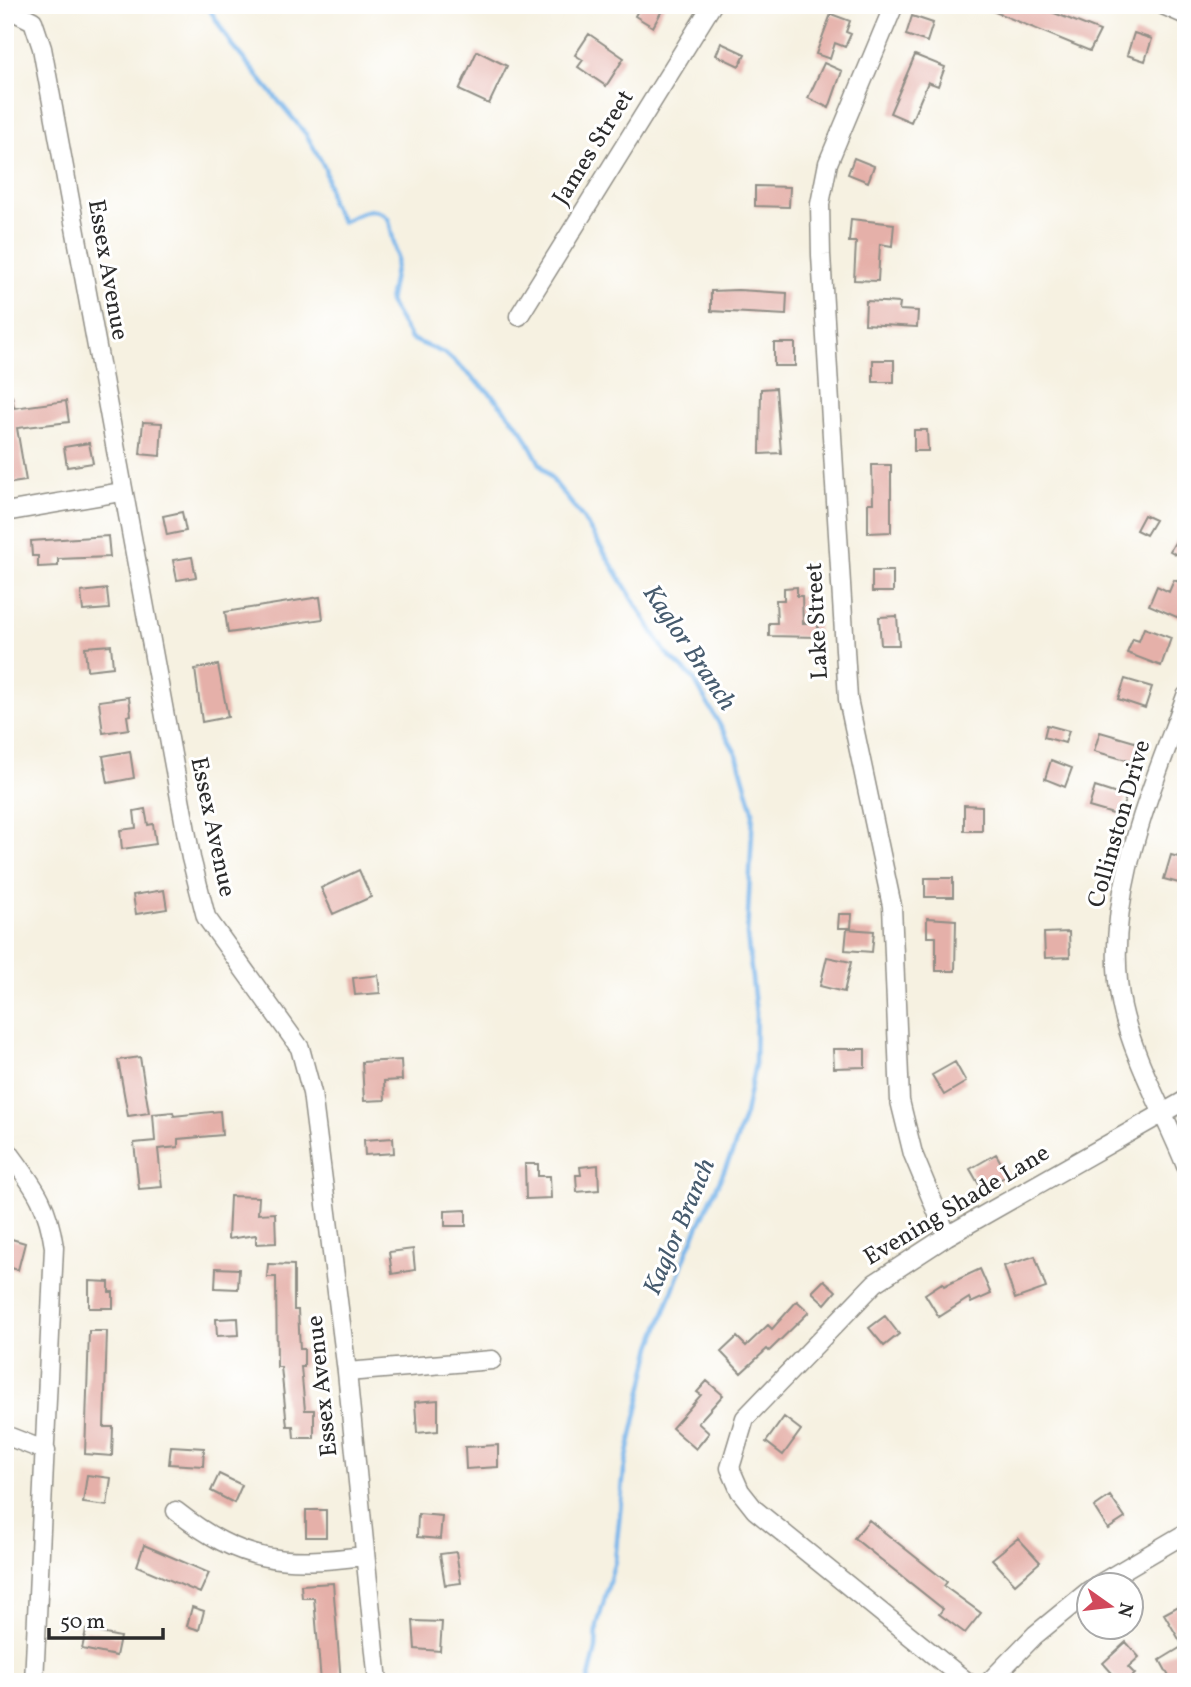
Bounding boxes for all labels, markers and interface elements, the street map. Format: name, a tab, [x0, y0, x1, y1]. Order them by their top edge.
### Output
street label: James Street	[545, 84, 643, 212]
street label: Essex Avenue	[78, 197, 136, 343]
street label: Lake Street	[798, 562, 838, 680]
water label: Kaglor Branch	[633, 578, 745, 718]
street label: Collinston Drive	[1080, 736, 1160, 912]
street label: Essex Avenue	[181, 754, 243, 900]
street label: Evening Shade Lane	[858, 1137, 1056, 1275]
water label: Kaglor Branch	[635, 1153, 725, 1301]
street label: Essex Avenue	[299, 1314, 347, 1458]
north arrow	[1076, 1572, 1146, 1642]
scale bar	[49, 1596, 163, 1640]
text: N	[1110, 1600, 1139, 1620]
text: 50 m	[60, 1608, 105, 1637]

